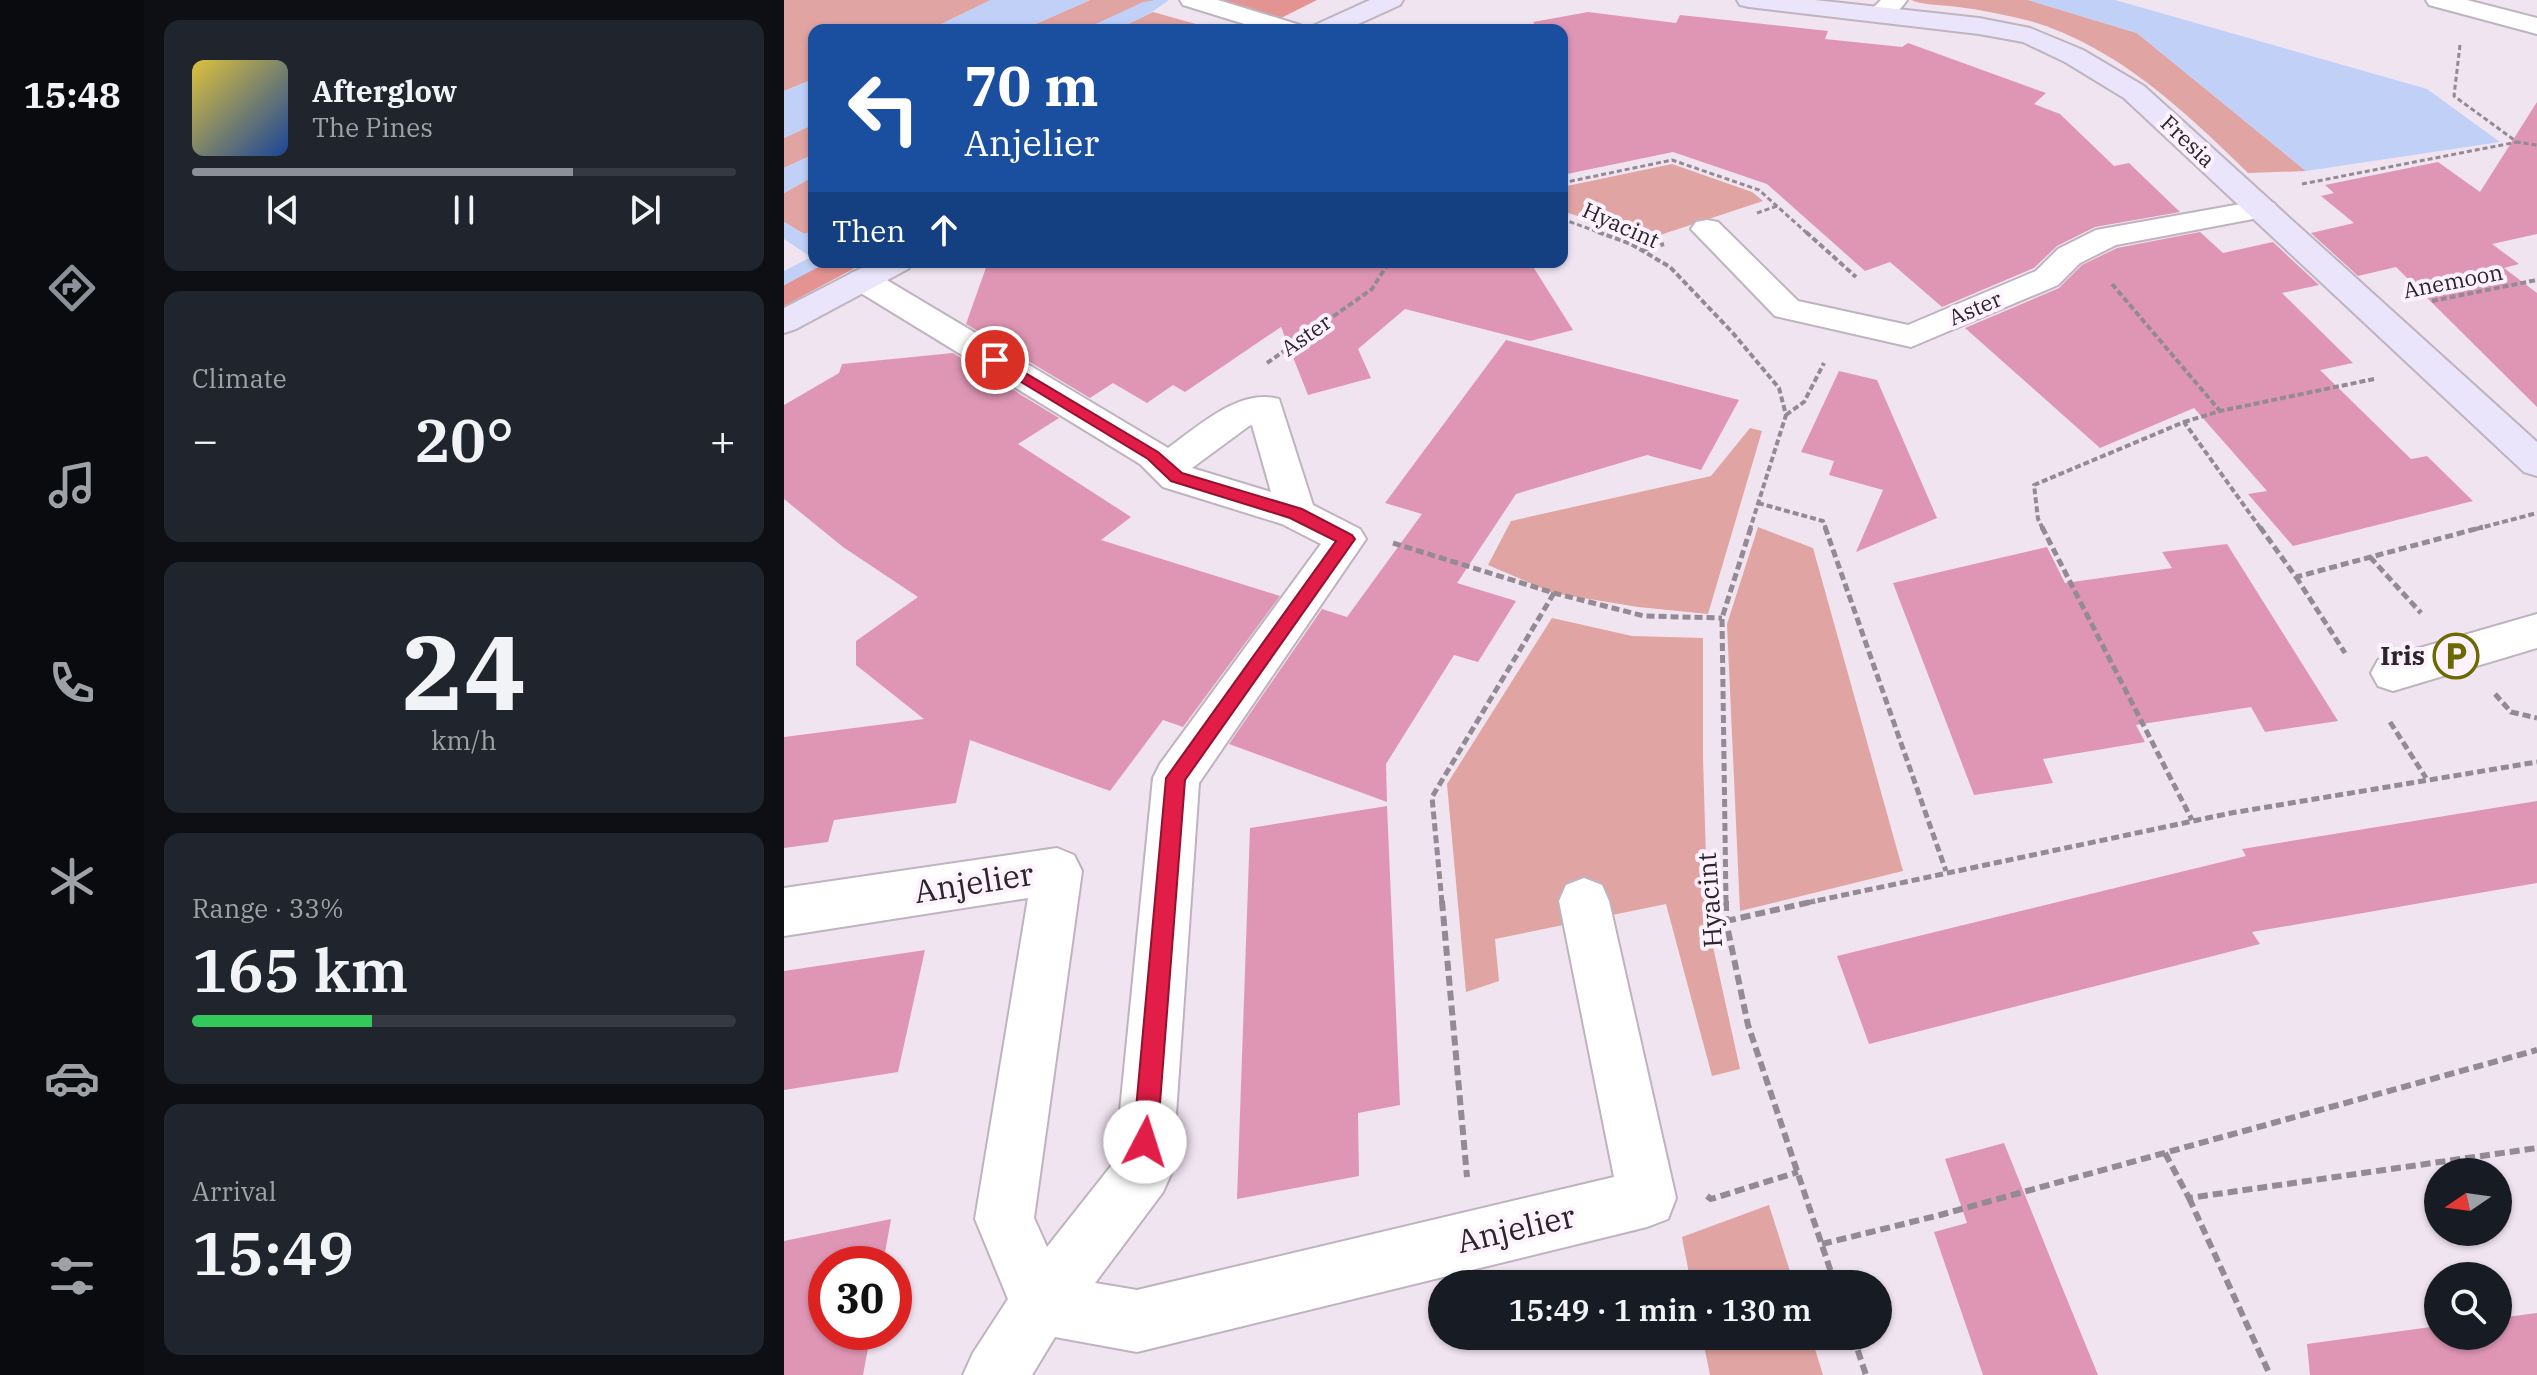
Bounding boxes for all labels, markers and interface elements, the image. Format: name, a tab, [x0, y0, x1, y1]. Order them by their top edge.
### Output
text: 70 m	[964, 49, 1099, 121]
icon: left	[832, 56, 936, 160]
text: 15:48	[23, 71, 121, 118]
text: Afterglow	[312, 71, 457, 110]
street label: Fresia	[2155, 108, 2222, 173]
text: The Pines	[312, 110, 433, 144]
text: Anjelier	[964, 119, 1099, 166]
icon: previous	[261, 188, 305, 232]
icon: pause	[442, 188, 486, 232]
icon: next	[623, 188, 667, 232]
street label: Hyacint	[1578, 195, 1664, 254]
icon: ahead	[922, 208, 966, 252]
text: Then	[832, 211, 906, 250]
street label: Anemoon	[2401, 257, 2505, 304]
icon: directions	[44, 260, 100, 316]
street label: Aster	[1944, 283, 2006, 332]
street label: Aster	[1275, 307, 1337, 362]
pin	[961, 326, 1029, 394]
icon: arrive	[973, 338, 1017, 382]
text: Climate	[192, 361, 287, 395]
text: 20°	[414, 400, 514, 479]
text: −	[192, 411, 218, 468]
text: +	[710, 411, 736, 468]
icon: music	[44, 457, 100, 513]
text: 24	[402, 603, 526, 739]
parking icon: Iris	[2432, 632, 2480, 680]
place label: Iris	[2380, 638, 2425, 672]
icon: phone	[44, 655, 100, 711]
text: km/h	[431, 723, 497, 757]
street label: Hyacint	[1689, 851, 1729, 949]
street label: Anjelier	[911, 852, 1037, 912]
icon: climate	[44, 853, 100, 909]
text: Range · 33%	[192, 891, 344, 925]
text: 165 km	[192, 930, 408, 1009]
icon: car	[44, 1050, 100, 1106]
position arrow	[1103, 1100, 1187, 1184]
north arrow	[2424, 1158, 2512, 1246]
map controls	[2424, 1158, 2512, 1350]
text: Arrival	[192, 1174, 277, 1208]
street label: Anjelier	[1452, 1194, 1579, 1262]
text: 15:49	[192, 1213, 354, 1292]
speed limit sign: 30	[808, 1246, 912, 1350]
icon: filters	[44, 1248, 100, 1304]
button: search	[2424, 1262, 2512, 1350]
text: 15:49 · 1 min · 130 m	[1509, 1290, 1811, 1329]

